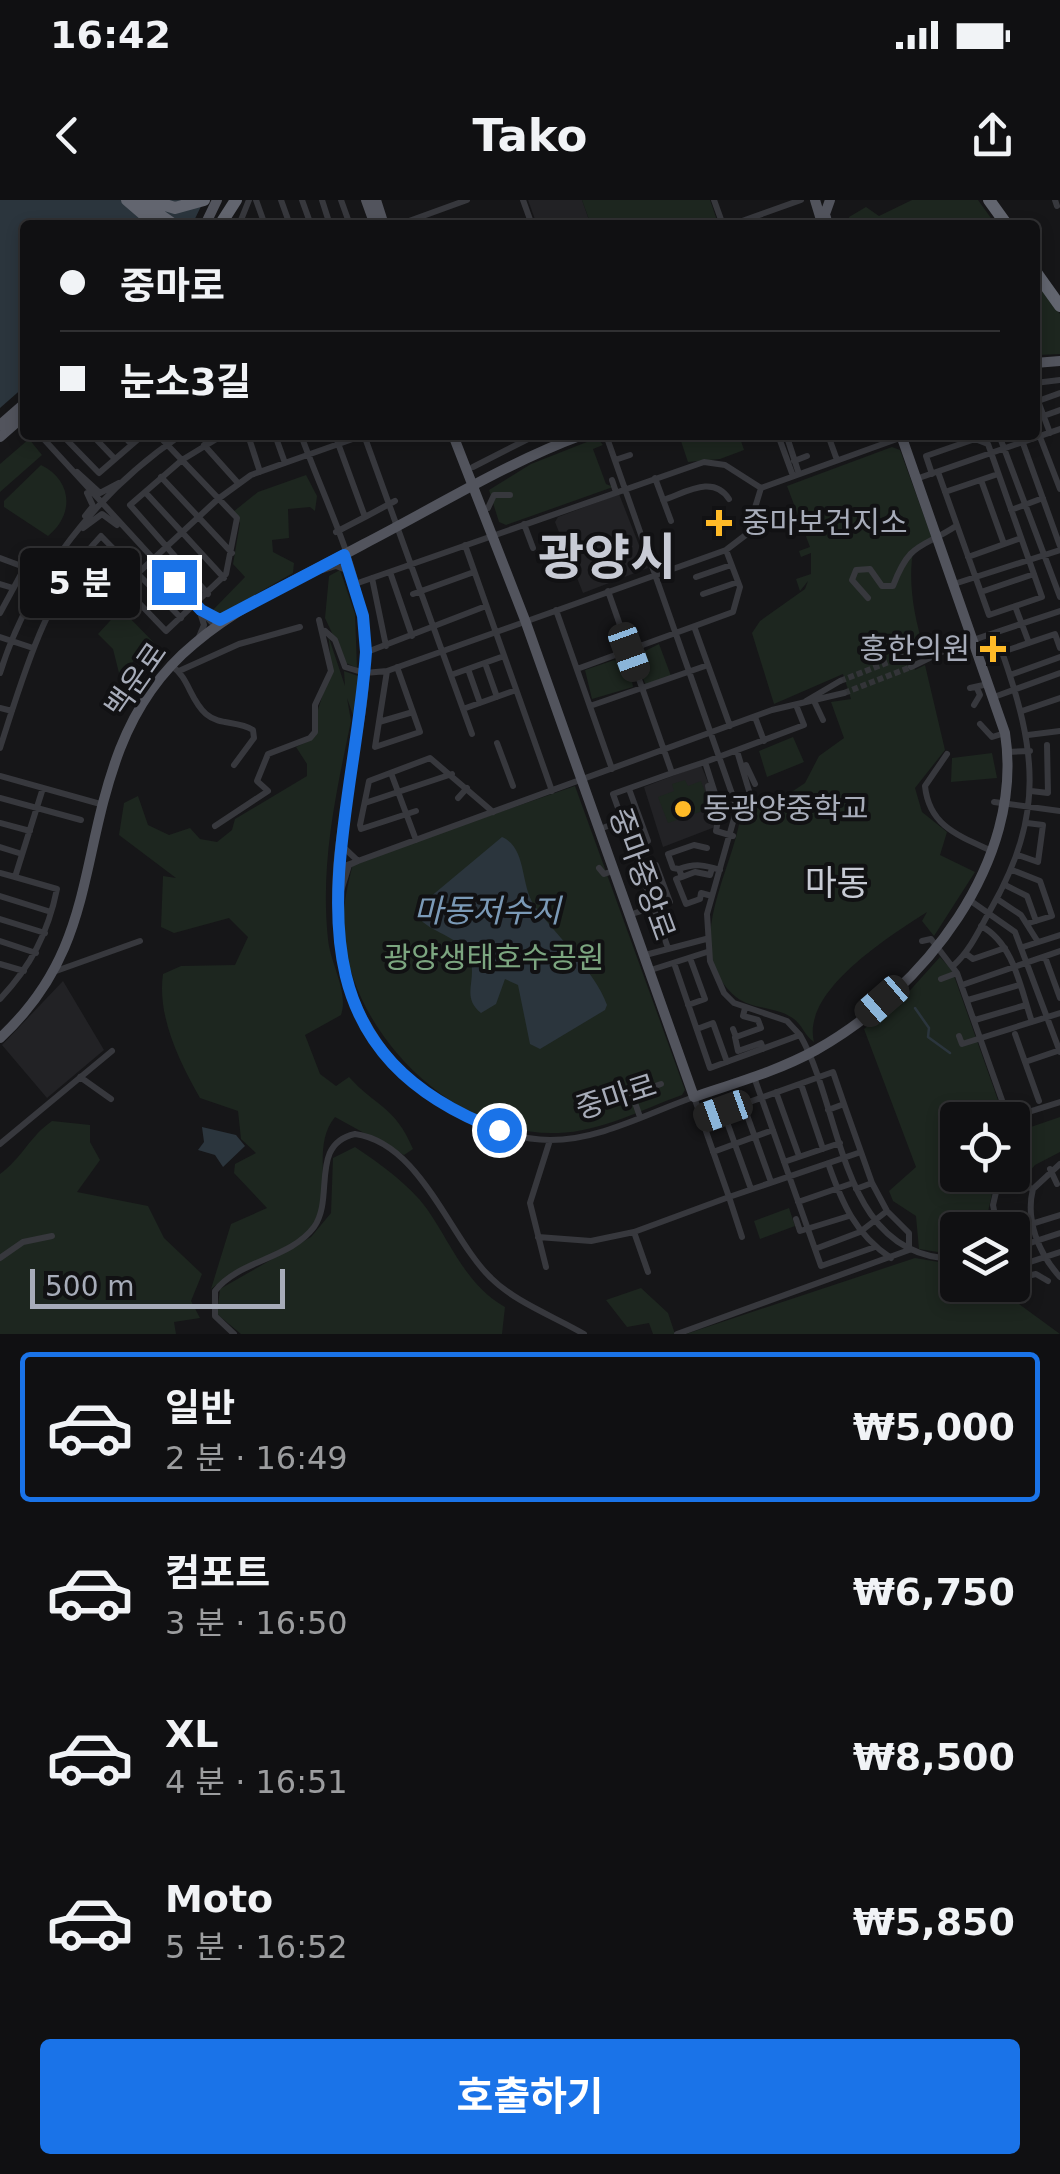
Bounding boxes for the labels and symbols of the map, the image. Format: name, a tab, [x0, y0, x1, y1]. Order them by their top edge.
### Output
place label: 중마보건지소	[742, 505, 908, 540]
marker: 중마보건지소	[706, 510, 732, 536]
district label: 광양시	[538, 529, 676, 587]
callout: 5 분	[19, 547, 139, 617]
route end	[152, 560, 197, 605]
car	[605, 619, 653, 685]
place label: 홍한의원	[860, 631, 970, 666]
street label: 백운로	[98, 636, 174, 724]
marker: 홍한의원	[980, 636, 1006, 662]
place label: 동광양중학교	[703, 791, 869, 826]
marker: 동광양중학교	[672, 798, 694, 820]
street label: 중마중앙로	[602, 803, 683, 945]
district label: 마동	[805, 863, 869, 903]
water label: 마동저수지	[413, 892, 563, 930]
park label: 광양생태호수공원	[384, 940, 604, 975]
car	[850, 970, 914, 1032]
street label: 중마로	[571, 1067, 661, 1126]
car	[690, 1087, 756, 1135]
route start	[477, 1108, 522, 1153]
scale bar	[30, 1264, 285, 1308]

